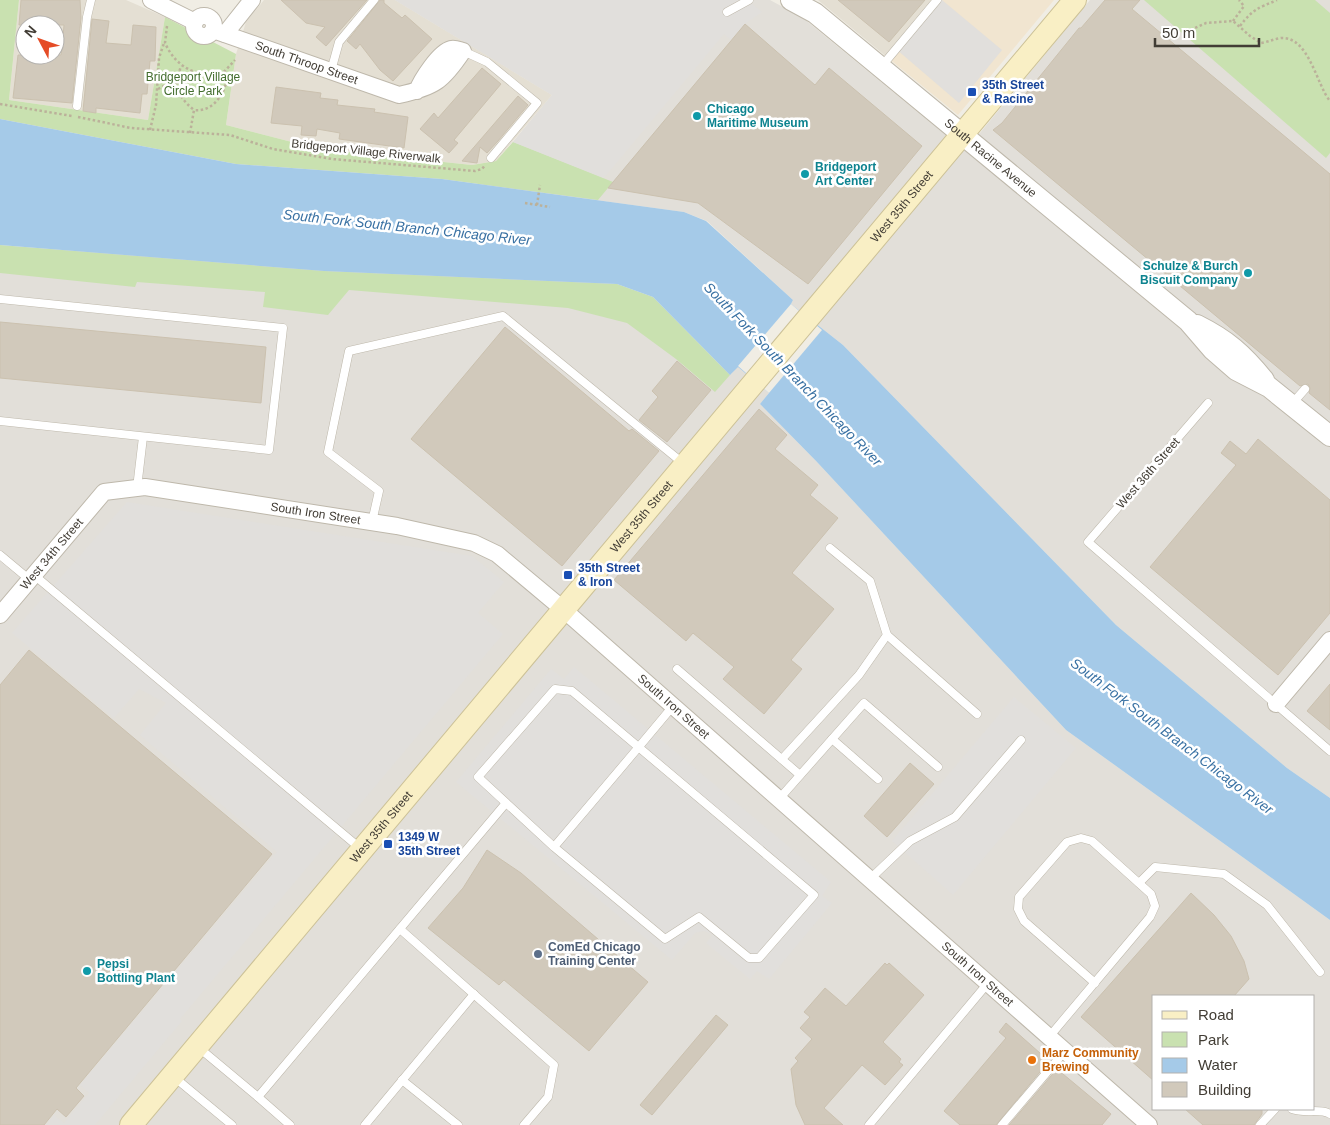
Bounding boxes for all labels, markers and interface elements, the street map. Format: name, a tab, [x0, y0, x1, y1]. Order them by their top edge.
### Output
north arrow	[15, 15, 65, 65]
scale bar	[1155, 15, 1259, 47]
text: N	[21, 22, 40, 41]
text: 50 m	[1162, 24, 1195, 41]
street label: South Throop Street	[253, 38, 360, 87]
park label: Bridgeport Village Circle Park	[146, 70, 241, 98]
place label: 35th Street & Racine	[982, 78, 1044, 106]
marker: 35th Street & Racine	[966, 86, 978, 98]
place label: Chicago Maritime Museum	[707, 102, 808, 130]
marker: Chicago Maritime Museum	[691, 110, 703, 122]
street label: South Racine Avenue	[942, 116, 1040, 200]
street label: Bridgeport Village Riverwalk	[291, 136, 442, 166]
place label: Bridgeport Art Center	[815, 160, 876, 188]
street label: West 35th Street	[868, 167, 936, 245]
marker: Bridgeport Art Center	[799, 168, 811, 180]
water label: South Fork South Branch Chicago River	[282, 206, 533, 248]
place label: Schulze & Burch Biscuit Company	[1140, 259, 1238, 287]
marker: Schulze & Burch Biscuit Company	[1242, 267, 1254, 279]
water label: South Fork South Branch Chicago River	[701, 279, 886, 470]
street label: West 36th Street	[1113, 434, 1183, 511]
street label: West 35th Street	[607, 478, 676, 555]
street label: South Iron Street	[270, 500, 362, 527]
street label: West 34th Street	[17, 515, 86, 593]
place label: 35th Street & Iron	[578, 561, 640, 589]
marker: 35th Street & Iron	[562, 569, 574, 581]
water label: South Fork South Branch Chicago River	[1068, 655, 1277, 818]
street label: South Iron Street	[635, 671, 713, 742]
street label: West 35th Street	[347, 788, 416, 866]
place label: 1349 W 35th Street	[398, 830, 460, 858]
marker: 1349 W 35th Street	[382, 838, 394, 850]
street label: South Iron Street	[939, 939, 1017, 1010]
place label: ComEd Chicago Training Center	[548, 940, 641, 968]
marker: ComEd Chicago Training Center	[532, 948, 544, 960]
place label: Pepsi Bottling Plant	[97, 957, 175, 985]
marker: Pepsi Bottling Plant	[81, 965, 93, 977]
legend	[1152, 995, 1315, 1110]
text: Road	[1198, 1006, 1234, 1023]
text: Park	[1198, 1031, 1229, 1048]
place label: Marz Community Brewing	[1042, 1046, 1139, 1074]
marker: Marz Community Brewing	[1026, 1054, 1038, 1066]
text: Water	[1198, 1056, 1237, 1073]
text: Building	[1198, 1081, 1251, 1098]

